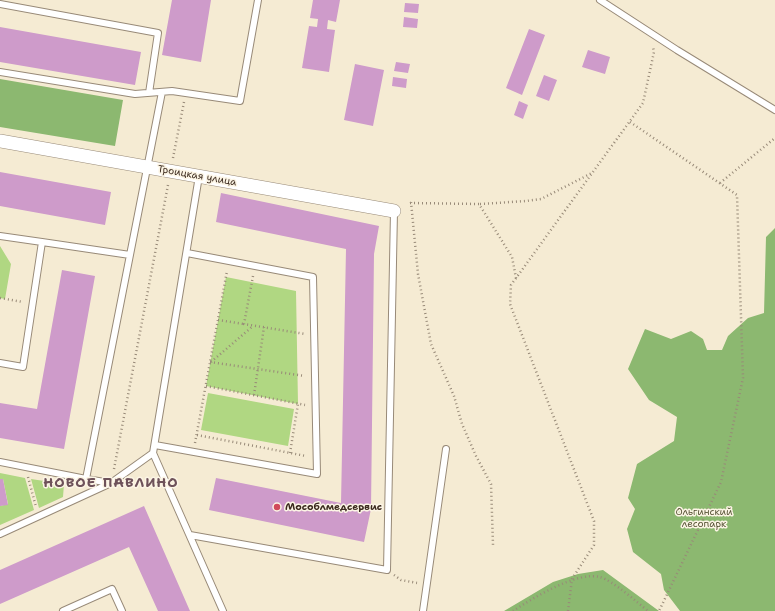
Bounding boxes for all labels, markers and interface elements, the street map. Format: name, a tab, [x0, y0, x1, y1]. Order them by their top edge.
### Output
street label: Троицкая улица	[157, 163, 237, 189]
district label: НОВОЕ ПАВЛИНО	[43, 475, 179, 491]
place label: Мособлмедсервис	[285, 501, 382, 513]
marker: Мособлмедсервис	[272, 502, 282, 512]
park label: Ольгинский лесопарк	[675, 506, 733, 530]

